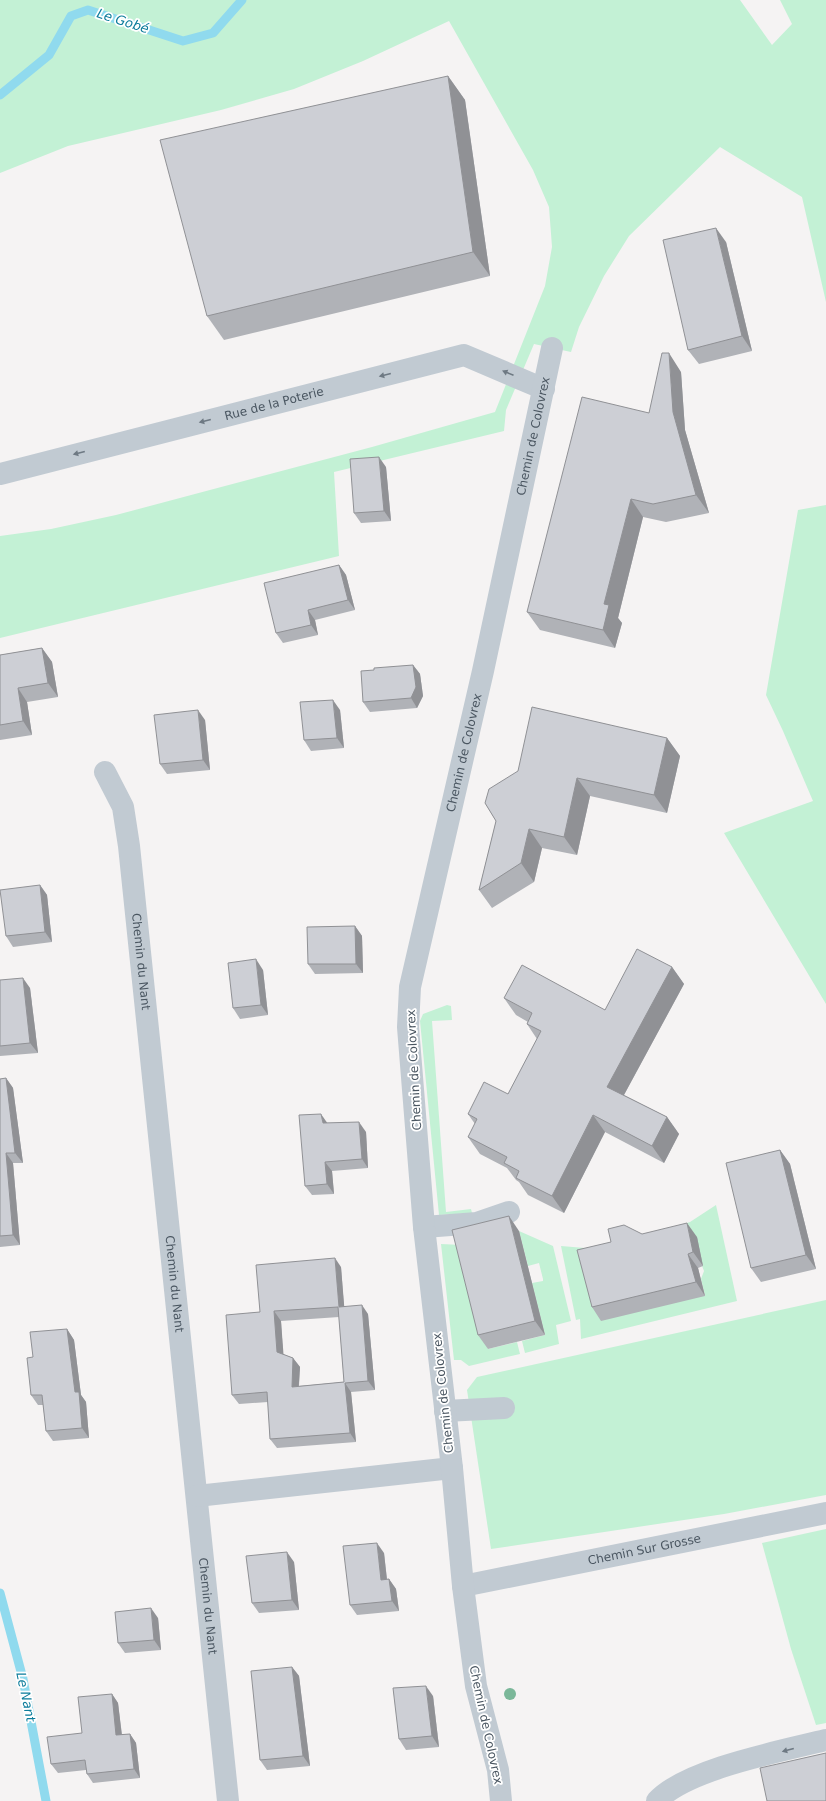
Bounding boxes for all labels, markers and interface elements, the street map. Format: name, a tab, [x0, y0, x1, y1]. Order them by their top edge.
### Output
water label: Le Gobé	[95, 6, 151, 36]
one-way arrow	[502, 370, 514, 376]
one-way arrow	[378, 372, 390, 378]
street label: Chemin de Colovrex	[514, 376, 553, 497]
street label: Rue de la Poterie	[223, 384, 325, 423]
one-way arrow	[198, 418, 210, 424]
one-way arrow	[72, 451, 85, 457]
street label: Chemin de Colovrex	[444, 692, 485, 813]
street label: Chemin du Nant	[129, 912, 153, 1011]
street label: Chemin de Colovrex	[404, 1009, 424, 1131]
street label: Chemin du Nant	[162, 1235, 186, 1333]
street label: Chemin de Colovrex	[430, 1332, 456, 1454]
street label: Chemin Sur Grosse	[587, 1531, 702, 1568]
street label: Chemin du Nant	[196, 1557, 220, 1656]
street label: Chemin de Colovrex	[467, 1664, 505, 1786]
water label: Le Nant	[13, 1671, 39, 1724]
one-way arrow	[782, 1747, 794, 1753]

